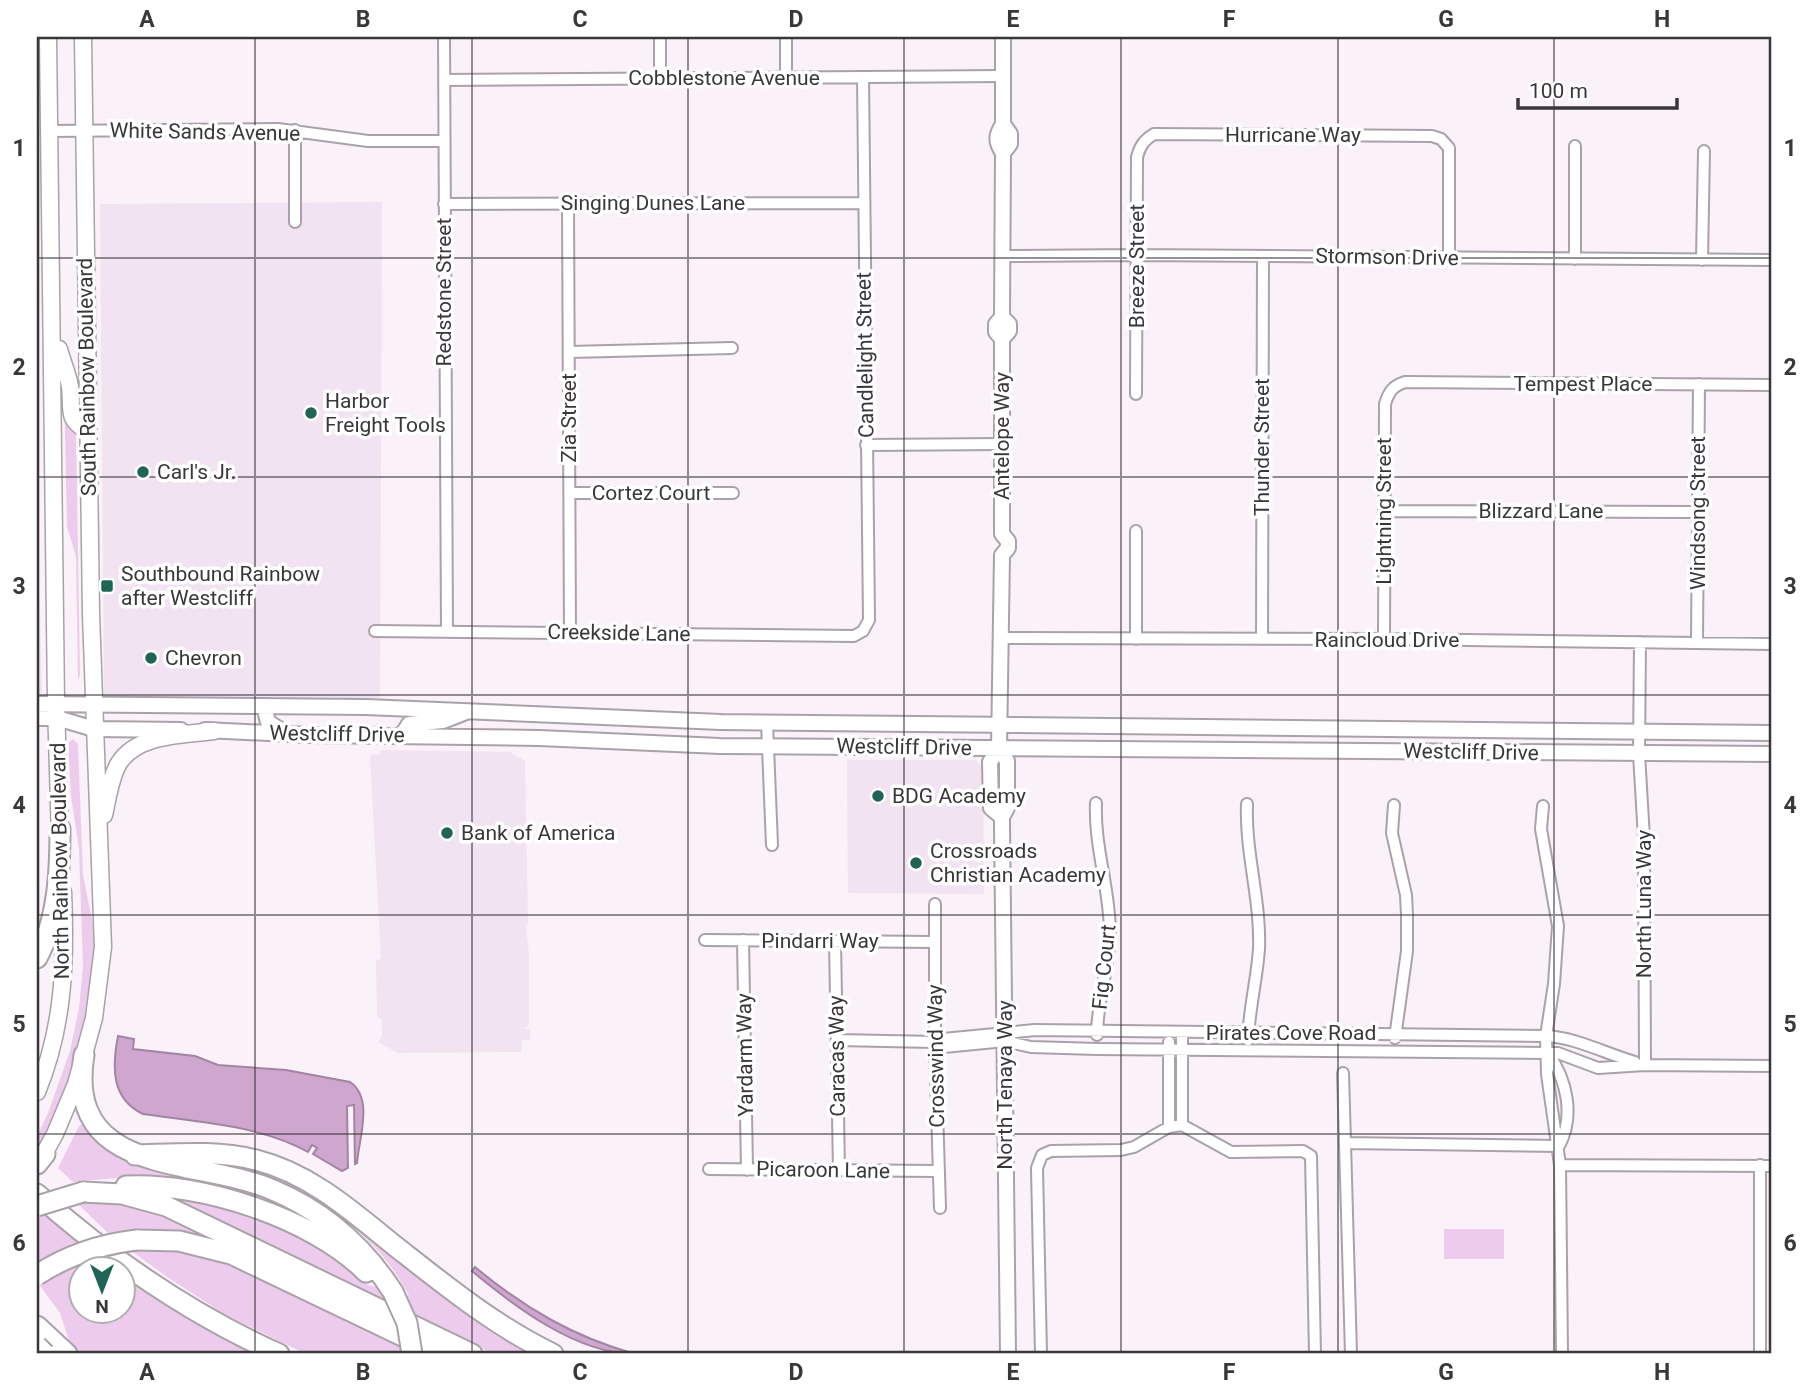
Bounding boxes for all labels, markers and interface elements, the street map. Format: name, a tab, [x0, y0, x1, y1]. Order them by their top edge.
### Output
text: A	[139, 6, 155, 33]
text: B	[356, 6, 370, 33]
text: C	[572, 6, 588, 33]
text: D	[789, 6, 803, 33]
text: E	[1007, 6, 1020, 33]
text: F	[1223, 6, 1236, 33]
text: G	[1438, 6, 1454, 33]
text: H	[1654, 6, 1670, 33]
street label: Cobblestone Avenue	[628, 66, 820, 90]
scale bar	[1518, 66, 1678, 110]
text: 100 m	[1529, 79, 1588, 103]
street label: White Sands Avenue	[110, 118, 300, 146]
street label: Hurricane Way	[1225, 123, 1361, 147]
text: 1	[12, 135, 26, 162]
text: 1	[1783, 135, 1797, 162]
street label: Singing Dunes Lane	[561, 191, 745, 215]
street label: Breeze Street	[1125, 204, 1149, 328]
street label: Redstone Street	[432, 218, 456, 366]
street label: Stormson Drive	[1315, 244, 1459, 270]
street label: South Rainbow Boulevard	[73, 258, 101, 496]
street label: Candlelight Street	[852, 272, 878, 438]
text: 2	[12, 354, 26, 381]
text: 2	[1783, 354, 1797, 381]
street label: Antelope Way	[990, 372, 1014, 500]
street label: Tempest Place	[1514, 372, 1652, 396]
street label: Zia Street	[557, 373, 581, 463]
street label: Thunder Street	[1250, 378, 1274, 516]
place label: Harbor Freight Tools	[325, 389, 446, 437]
marker: Harbor Freight Tools	[303, 405, 319, 421]
street label: Windsong Street	[1686, 436, 1710, 590]
street label: Lightning Street	[1372, 437, 1396, 585]
place label: Carl's Jr.	[157, 460, 236, 484]
marker: Carl's Jr.	[135, 464, 151, 480]
street label: Cortez Court	[592, 481, 710, 505]
street label: Blizzard Lane	[1479, 499, 1604, 523]
place label: Southbound Rainbow after Westcliff	[121, 562, 320, 610]
text: 3	[12, 573, 26, 600]
text: 3	[1783, 573, 1797, 600]
marker: Southbound Rainbow after Westcliff	[99, 578, 115, 594]
street label: Creekside Lane	[547, 620, 691, 646]
street label: Raincloud Drive	[1315, 628, 1459, 652]
place label: Chevron	[165, 646, 242, 670]
marker: Chevron	[143, 650, 159, 666]
street label: Westcliff Drive	[269, 721, 405, 747]
street label: Westcliff Drive	[836, 734, 972, 760]
street label: Westcliff Drive	[1403, 739, 1539, 765]
street label: North Rainbow Boulevard	[46, 742, 74, 980]
place label: BDG Academy	[892, 784, 1026, 808]
marker: BDG Academy	[870, 788, 886, 804]
text: 4	[12, 792, 26, 819]
text: 4	[1783, 792, 1797, 819]
place label: Bank of America	[461, 821, 615, 845]
marker: Bank of America	[439, 825, 455, 841]
street label: North Luna Way	[1632, 830, 1656, 978]
place label: Crossroads Christian Academy	[930, 839, 1106, 887]
marker: Crossroads Christian Academy	[908, 855, 924, 871]
street label: Fig Court	[1088, 923, 1120, 1011]
street label: Pindarri Way	[761, 929, 879, 953]
street label: Crosswind Way	[923, 984, 949, 1128]
street label: Yardarm Way	[732, 993, 758, 1117]
street label: Caracas Way	[824, 995, 850, 1117]
street label: North Tenaya Way	[993, 1000, 1017, 1170]
text: 5	[12, 1011, 26, 1038]
text: 5	[1783, 1011, 1797, 1038]
street label: Pirates Cove Road	[1206, 1021, 1376, 1045]
street label: Picaroon Lane	[756, 1157, 890, 1183]
text: 6	[12, 1230, 26, 1257]
text: 6	[1783, 1230, 1797, 1257]
north arrow	[66, 1254, 136, 1324]
text: N	[95, 1295, 109, 1318]
text: A	[139, 1359, 155, 1386]
text: B	[356, 1359, 370, 1386]
text: C	[572, 1359, 588, 1386]
text: D	[789, 1359, 803, 1386]
text: E	[1007, 1359, 1020, 1386]
text: F	[1223, 1359, 1236, 1386]
text: G	[1438, 1359, 1454, 1386]
text: H	[1654, 1359, 1670, 1386]

